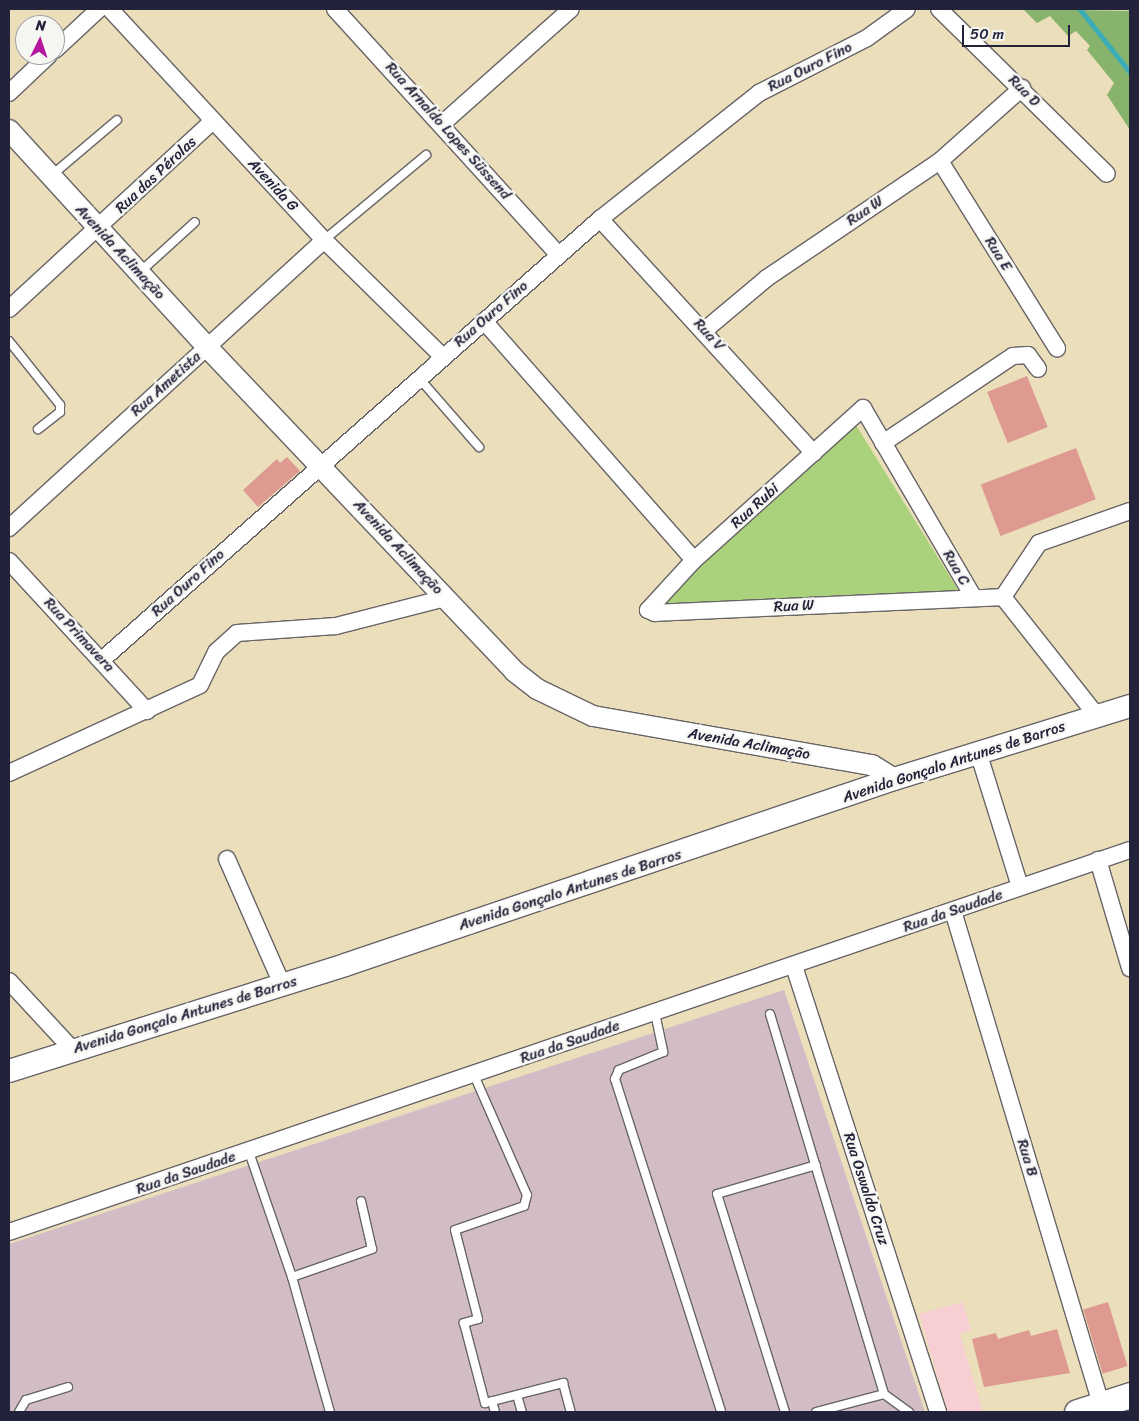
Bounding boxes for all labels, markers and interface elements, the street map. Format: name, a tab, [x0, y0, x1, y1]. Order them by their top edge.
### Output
text: N	[35, 13, 47, 38]
north arrow	[15, 15, 65, 65]
scale bar	[964, 15, 1072, 47]
text: 50 m	[970, 21, 1004, 47]
street label: Rua Ouro Fino	[765, 38, 855, 96]
street label: Rua Arnaldo Lopes Süssend	[381, 58, 515, 204]
street label: Rua D	[1004, 71, 1044, 111]
street label: Rua das Pérolas	[112, 133, 200, 217]
street label: Avenida G	[244, 155, 302, 215]
street label: Rua W	[843, 192, 887, 230]
street label: Avenida Aclimação	[71, 201, 169, 303]
street label: Rua E	[981, 234, 1015, 274]
street label: Rua Ouro Fino	[450, 277, 532, 351]
street label: Rua V	[690, 315, 728, 355]
street label: Rua Ametista	[127, 348, 205, 420]
street label: Rua Rubi	[727, 480, 783, 532]
street label: Avenida Aclimação	[349, 496, 447, 598]
street label: Rua Ouro Fino	[148, 546, 228, 620]
street label: Rua C	[939, 547, 973, 589]
street label: Rua Primavera	[40, 594, 118, 676]
street label: Rua W	[773, 596, 815, 616]
street label: Avenida Gonçalo Antunes de Barros	[840, 717, 1068, 807]
street label: Avenida Aclimação	[687, 724, 811, 764]
street label: Avenida Gonçalo Antunes de Barros	[456, 845, 684, 935]
street label: Rua da Saudade	[901, 886, 1005, 936]
street label: Avenida Gonçalo Antunes de Barros	[71, 972, 299, 1058]
street label: Rua da Saudade	[518, 1017, 622, 1067]
street label: Rua Oswaldo Cruz	[839, 1130, 893, 1248]
street label: Rua B	[1013, 1137, 1041, 1179]
street label: Rua da Saudade	[134, 1148, 238, 1198]

